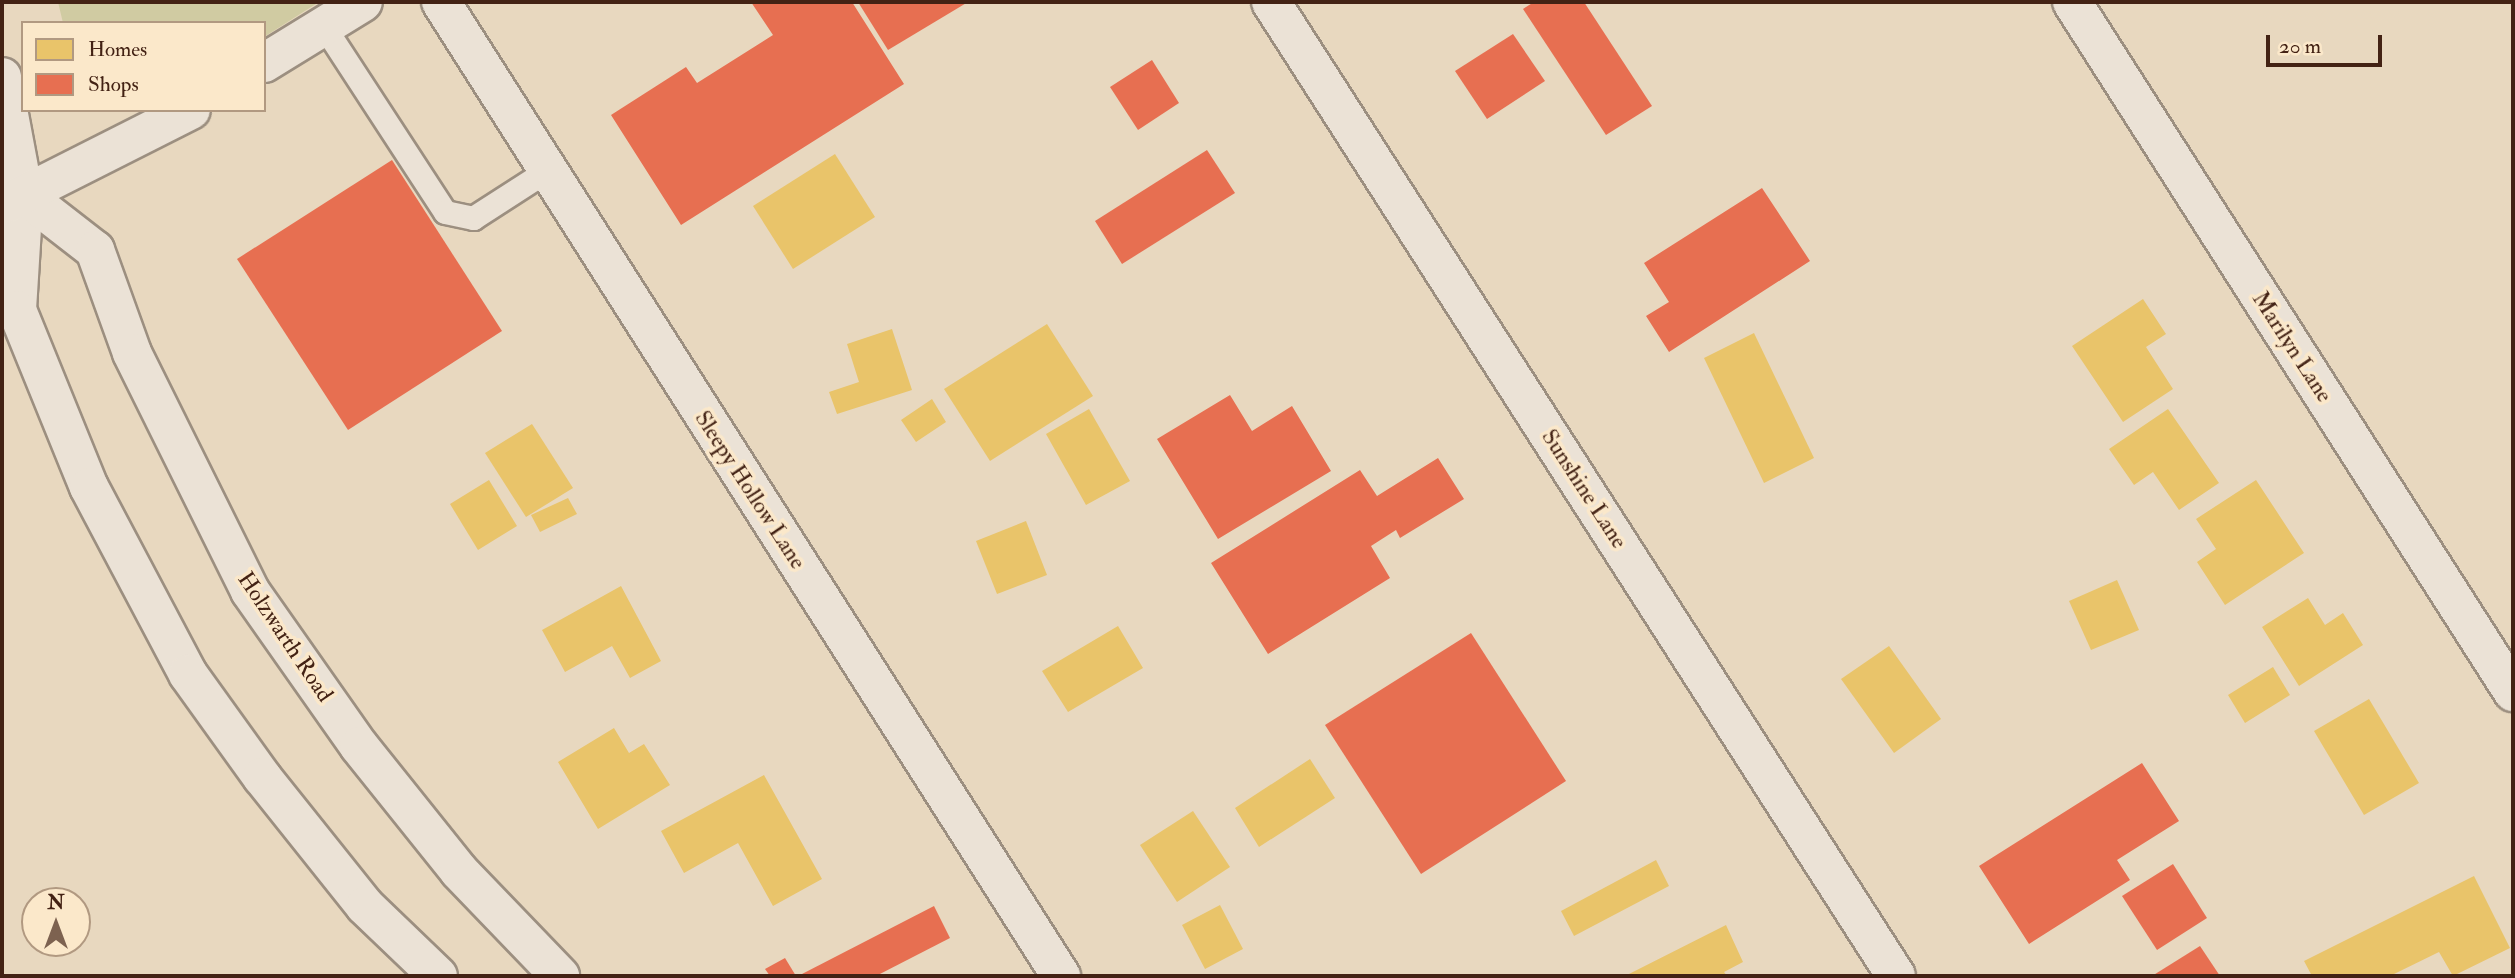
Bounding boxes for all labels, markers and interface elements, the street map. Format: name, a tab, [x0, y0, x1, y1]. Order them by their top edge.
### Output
legend	[21, 21, 266, 112]
scale bar	[2270, 21, 2386, 65]
text: 20 m	[2279, 33, 2321, 60]
text: Homes	[88, 36, 147, 63]
text: Shops	[88, 71, 139, 98]
street label: Marilyn Lane	[2246, 286, 2338, 408]
street label: Sleepy Hollow Lane	[689, 406, 811, 574]
street label: Sunshine Lane	[1535, 424, 1633, 554]
street label: Holzwarth Road	[231, 567, 339, 707]
north arrow	[21, 887, 91, 957]
text: N	[47, 891, 65, 915]

